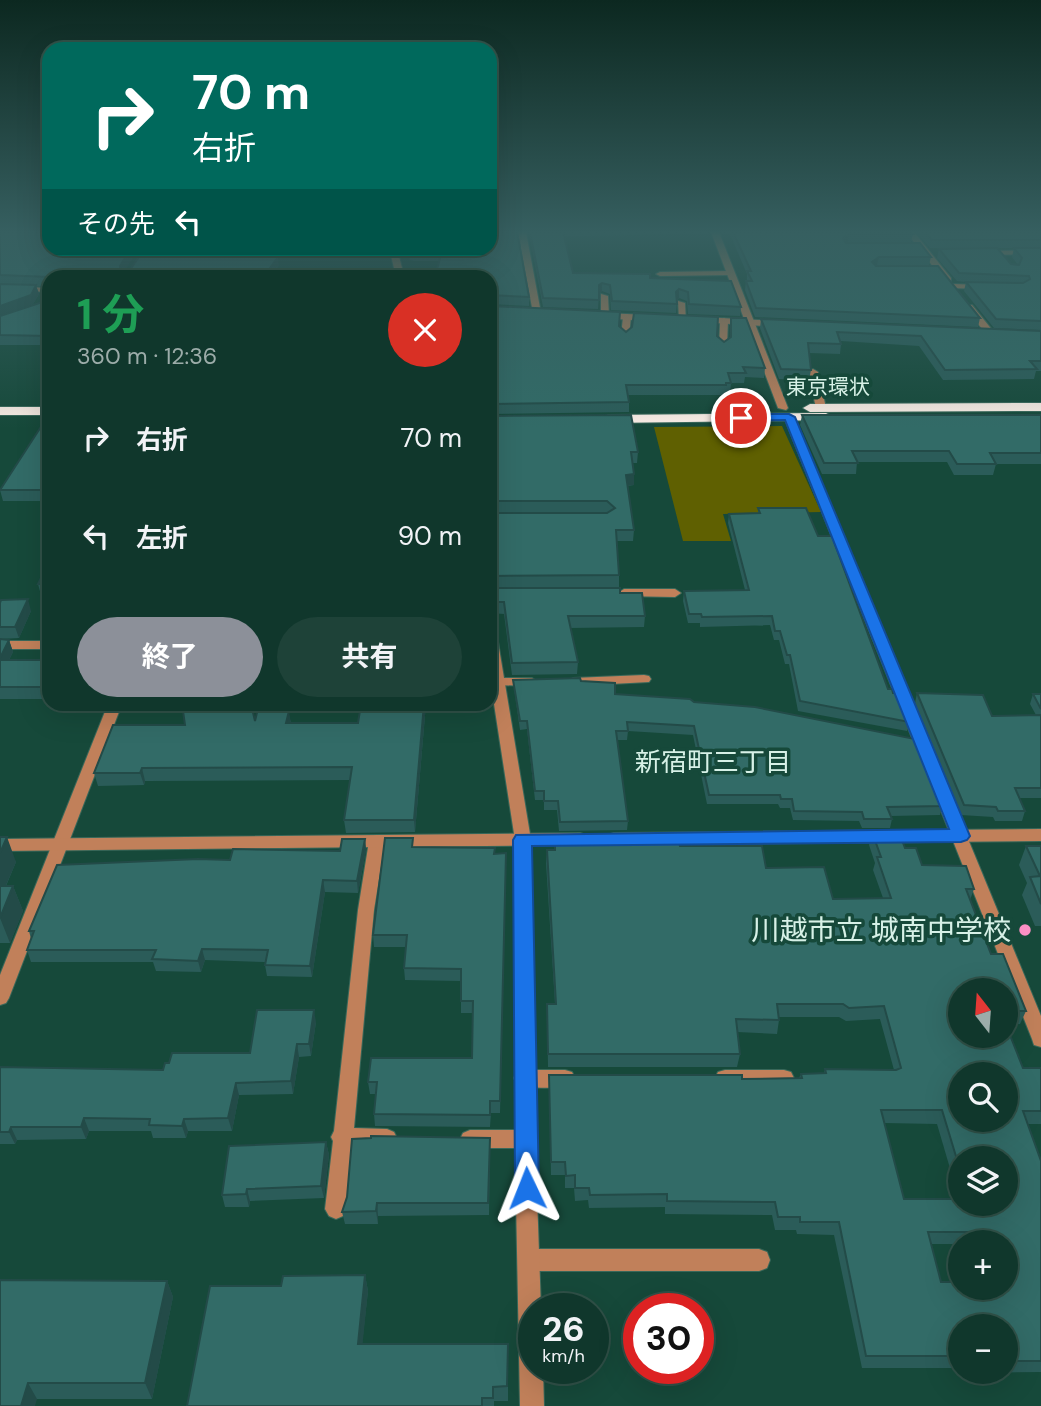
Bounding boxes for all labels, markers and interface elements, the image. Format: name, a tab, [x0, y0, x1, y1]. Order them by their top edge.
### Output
text: 70 m	[192, 60, 310, 124]
icon: right	[77, 70, 168, 161]
text: 右折	[192, 127, 256, 169]
icon: left	[169, 203, 207, 241]
text: その先	[77, 207, 155, 241]
text: 1 分	[77, 287, 144, 342]
button: close	[388, 293, 462, 367]
text: 360 m · 12:36	[77, 341, 217, 371]
street label: 東京環状	[786, 373, 870, 401]
pin	[711, 388, 771, 448]
icon: arrive	[722, 399, 760, 437]
icon: right	[77, 419, 115, 457]
text: 70 m	[401, 421, 462, 455]
text: 右折	[136, 423, 188, 457]
icon: left	[77, 517, 115, 555]
text: 90 m	[398, 519, 462, 553]
text: 左折	[136, 521, 188, 555]
button: 終了	[77, 617, 263, 697]
button: 共有	[277, 617, 462, 697]
district label: 新宿町三丁目	[635, 745, 791, 779]
place label: 川越市立 城南中学校	[752, 912, 1011, 949]
marker: 川越市立 城南中学校	[1017, 922, 1033, 938]
north arrow	[948, 978, 1018, 1048]
map controls	[948, 978, 1018, 1384]
button: search	[948, 1062, 1018, 1132]
button: layers	[948, 1146, 1018, 1216]
position arrow	[490, 1151, 564, 1225]
button: +	[948, 1230, 1018, 1300]
speed limit sign: 30	[623, 1293, 714, 1384]
text: 26	[542, 1306, 585, 1352]
button: −	[948, 1314, 1018, 1384]
text: km/h	[542, 1344, 585, 1368]

